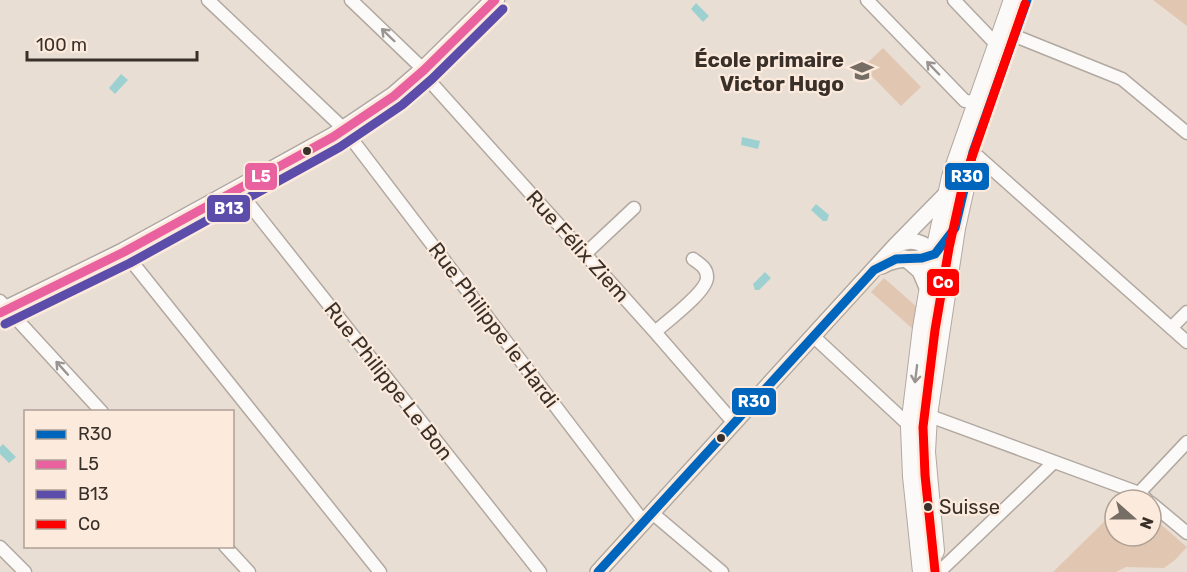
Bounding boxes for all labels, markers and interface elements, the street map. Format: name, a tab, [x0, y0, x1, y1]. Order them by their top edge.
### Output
scale bar	[27, 24, 196, 62]
one-way arrow	[380, 28, 395, 42]
text: 100 m	[36, 34, 87, 56]
place label: École primaire Victor Hugo	[694, 47, 844, 96]
school or university icon: École primaire Victor Hugo	[849, 58, 875, 84]
one-way arrow	[926, 61, 941, 76]
unlabelled marker	[301, 145, 313, 157]
line badge: L5	[244, 162, 278, 191]
line badge: R30	[944, 162, 990, 191]
text: L5	[251, 167, 271, 186]
text: R30	[951, 167, 983, 186]
street label: Rue Félix Ziem	[521, 185, 635, 307]
line badge: B13	[206, 194, 251, 223]
text: B13	[214, 199, 244, 218]
street label: Rue Philippe le Hardi	[424, 237, 564, 413]
line badge: Co	[926, 268, 960, 297]
text: Co	[932, 273, 954, 292]
street label: Rue Philippe Le Bon	[319, 297, 459, 465]
one-way arrow	[55, 361, 69, 376]
one-way arrow	[911, 363, 922, 383]
line badge: R30	[731, 387, 777, 416]
text: R30	[738, 392, 770, 411]
legend	[24, 410, 234, 548]
text: R30	[78, 423, 112, 445]
unlabelled marker	[715, 432, 727, 444]
text: L5	[78, 453, 99, 475]
text: B13	[78, 483, 109, 505]
north arrow	[1103, 488, 1163, 548]
place label: Suisse	[939, 495, 1000, 519]
marker: Suisse	[922, 501, 934, 513]
text: Co	[78, 513, 100, 535]
text: N	[1136, 514, 1157, 532]

